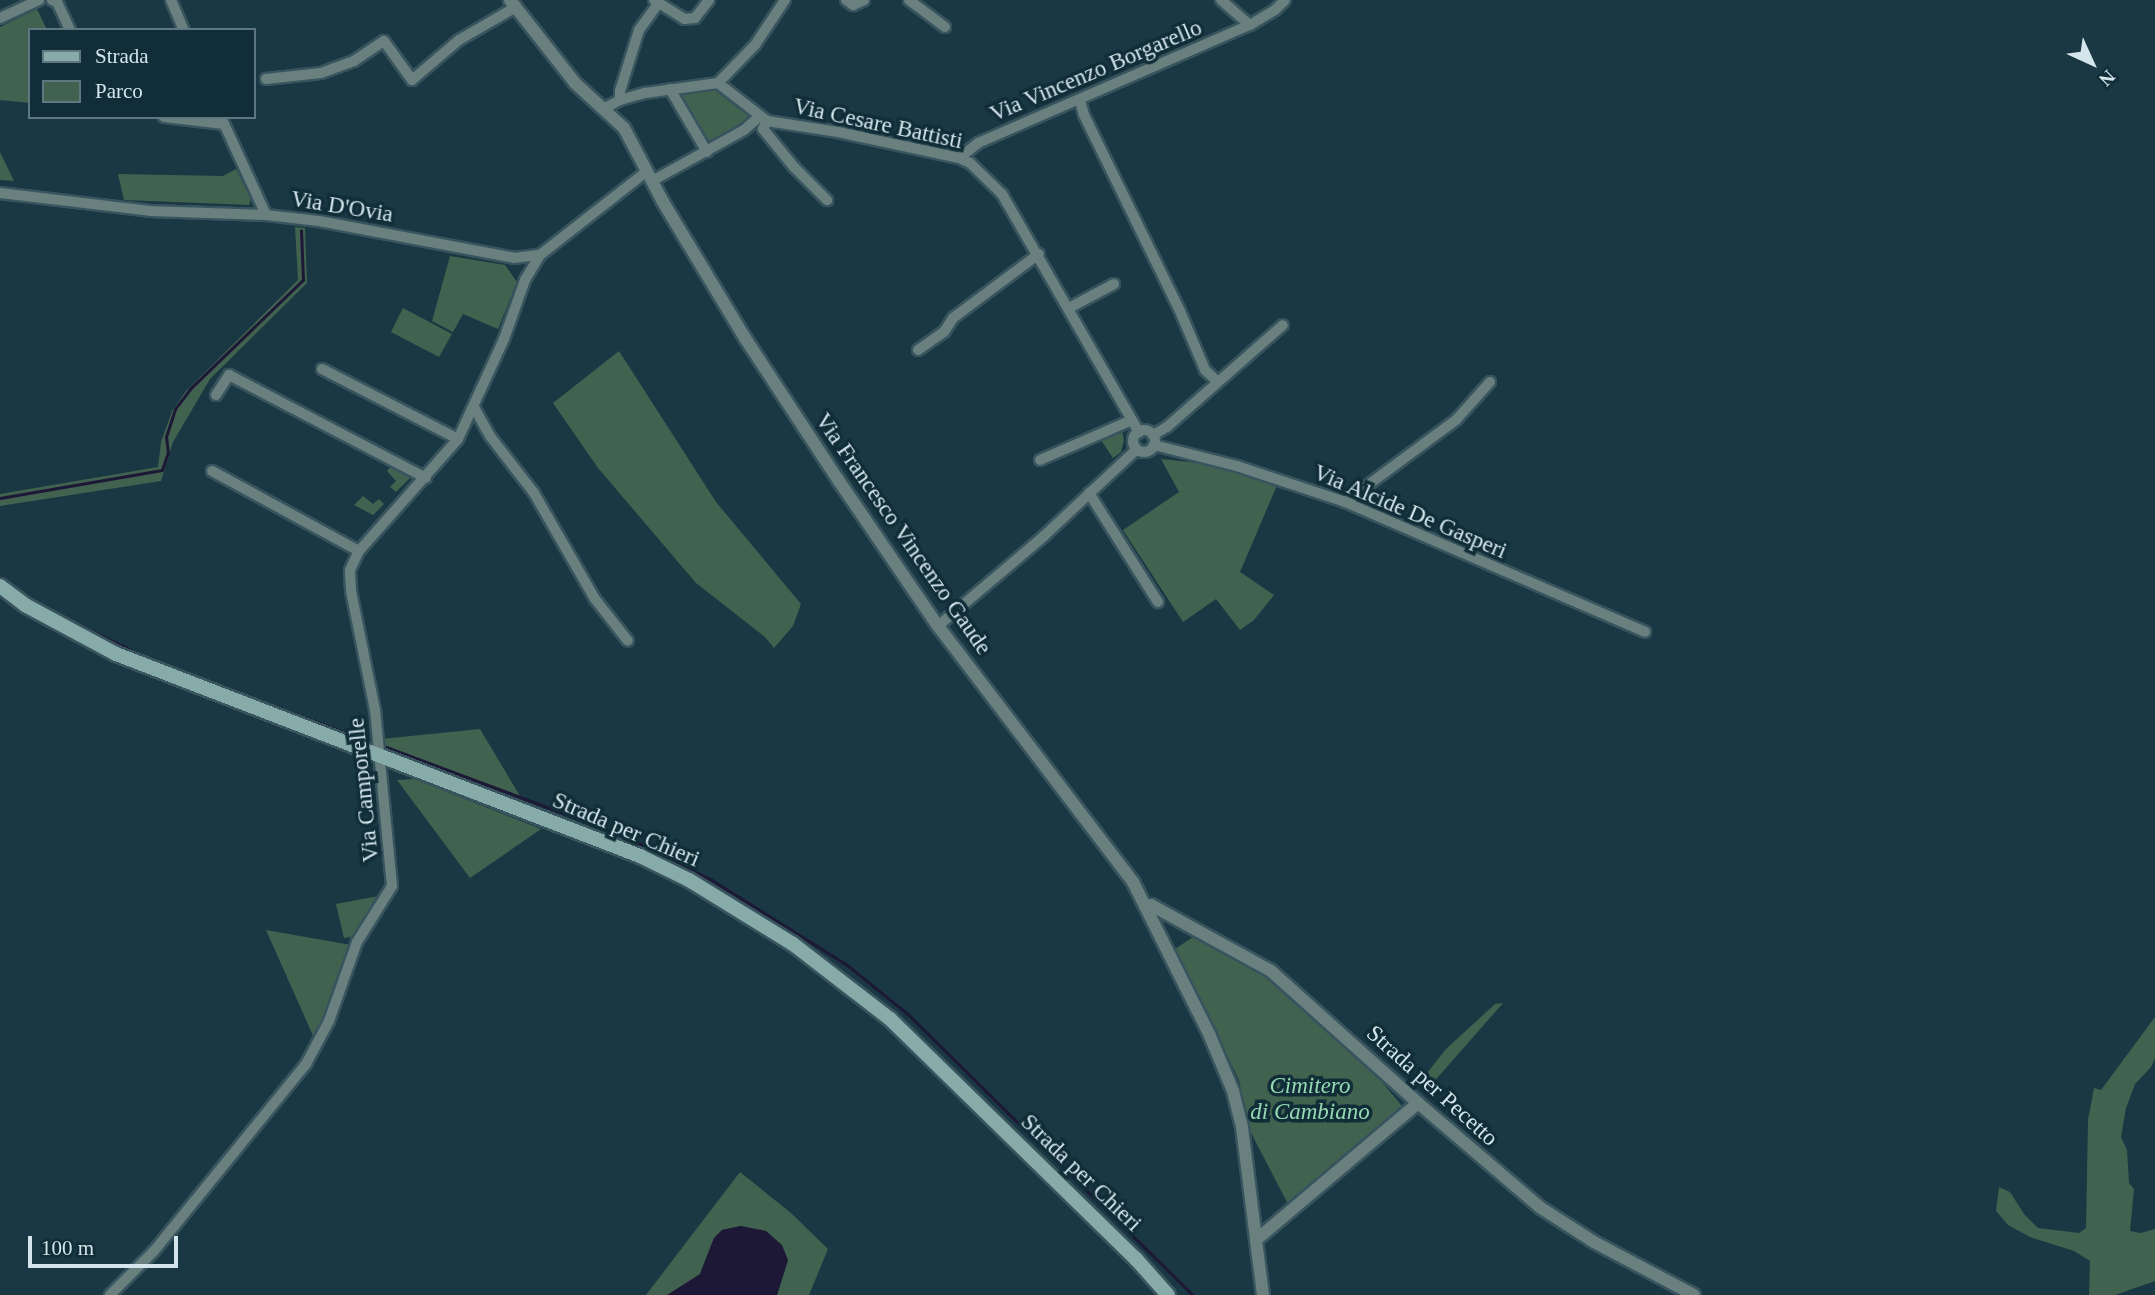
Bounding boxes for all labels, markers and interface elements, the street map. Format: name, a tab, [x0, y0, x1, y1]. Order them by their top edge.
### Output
street label: Via Vincenzo Borgarello	[986, 14, 1206, 128]
legend	[28, 28, 256, 119]
north arrow	[2057, 28, 2127, 98]
text: Strada	[95, 44, 149, 68]
text: N	[2095, 66, 2119, 90]
text: Parco	[95, 79, 143, 103]
street label: Via Cesare Battisti	[791, 93, 965, 155]
street label: Via D'Ovia	[289, 185, 395, 229]
street label: Via Francesco Vincenzo Gaude	[809, 408, 997, 660]
street label: Via Alcide De Gasperi	[1309, 459, 1511, 565]
street label: Via Camporelle	[343, 717, 385, 863]
street label: Strada per Chieri	[548, 787, 704, 873]
street label: Strada per Pecetto	[1361, 1020, 1503, 1152]
park label: Cimitero di Cambiano	[1250, 1072, 1370, 1126]
street label: Strada per Chieri	[1015, 1109, 1147, 1237]
scale bar	[32, 1222, 182, 1266]
text: 100 m	[41, 1236, 94, 1260]

